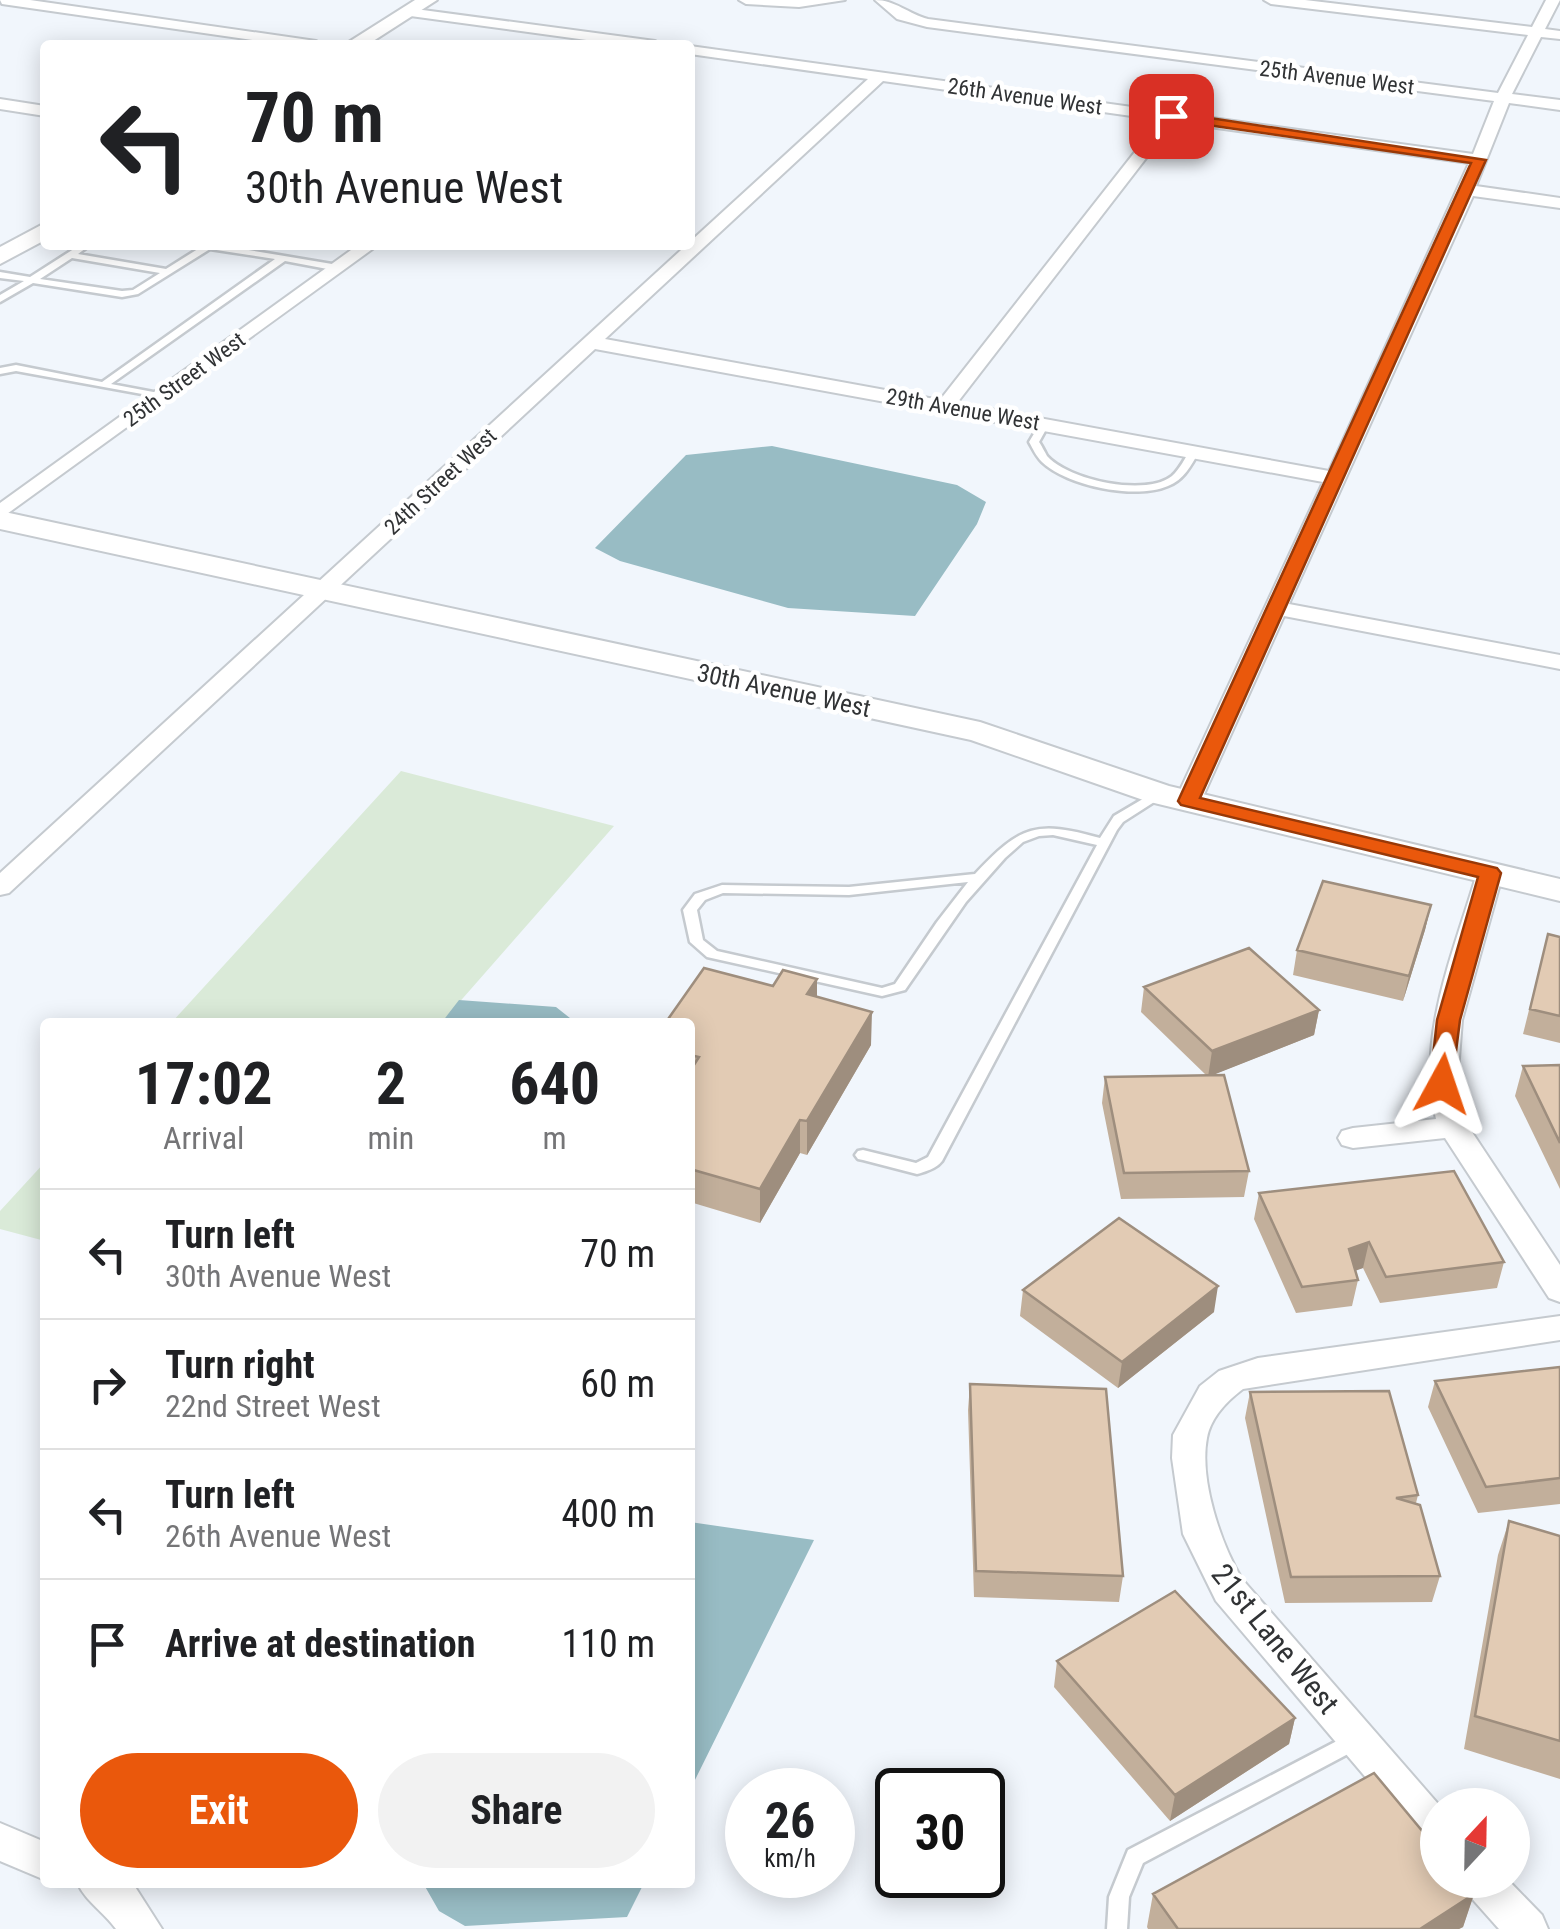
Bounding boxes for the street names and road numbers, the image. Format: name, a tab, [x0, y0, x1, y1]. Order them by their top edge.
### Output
street label: 25th Avenue West	[1258, 56, 1416, 99]
street label: 26th Avenue West	[946, 73, 1104, 120]
street label: 25th Street West	[119, 327, 250, 432]
street label: 29th Avenue West	[884, 384, 1042, 435]
street label: 24th Street West	[379, 423, 501, 540]
street label: 30th Avenue West	[694, 658, 873, 723]
street label: 21st Lane West	[1204, 1557, 1346, 1720]

